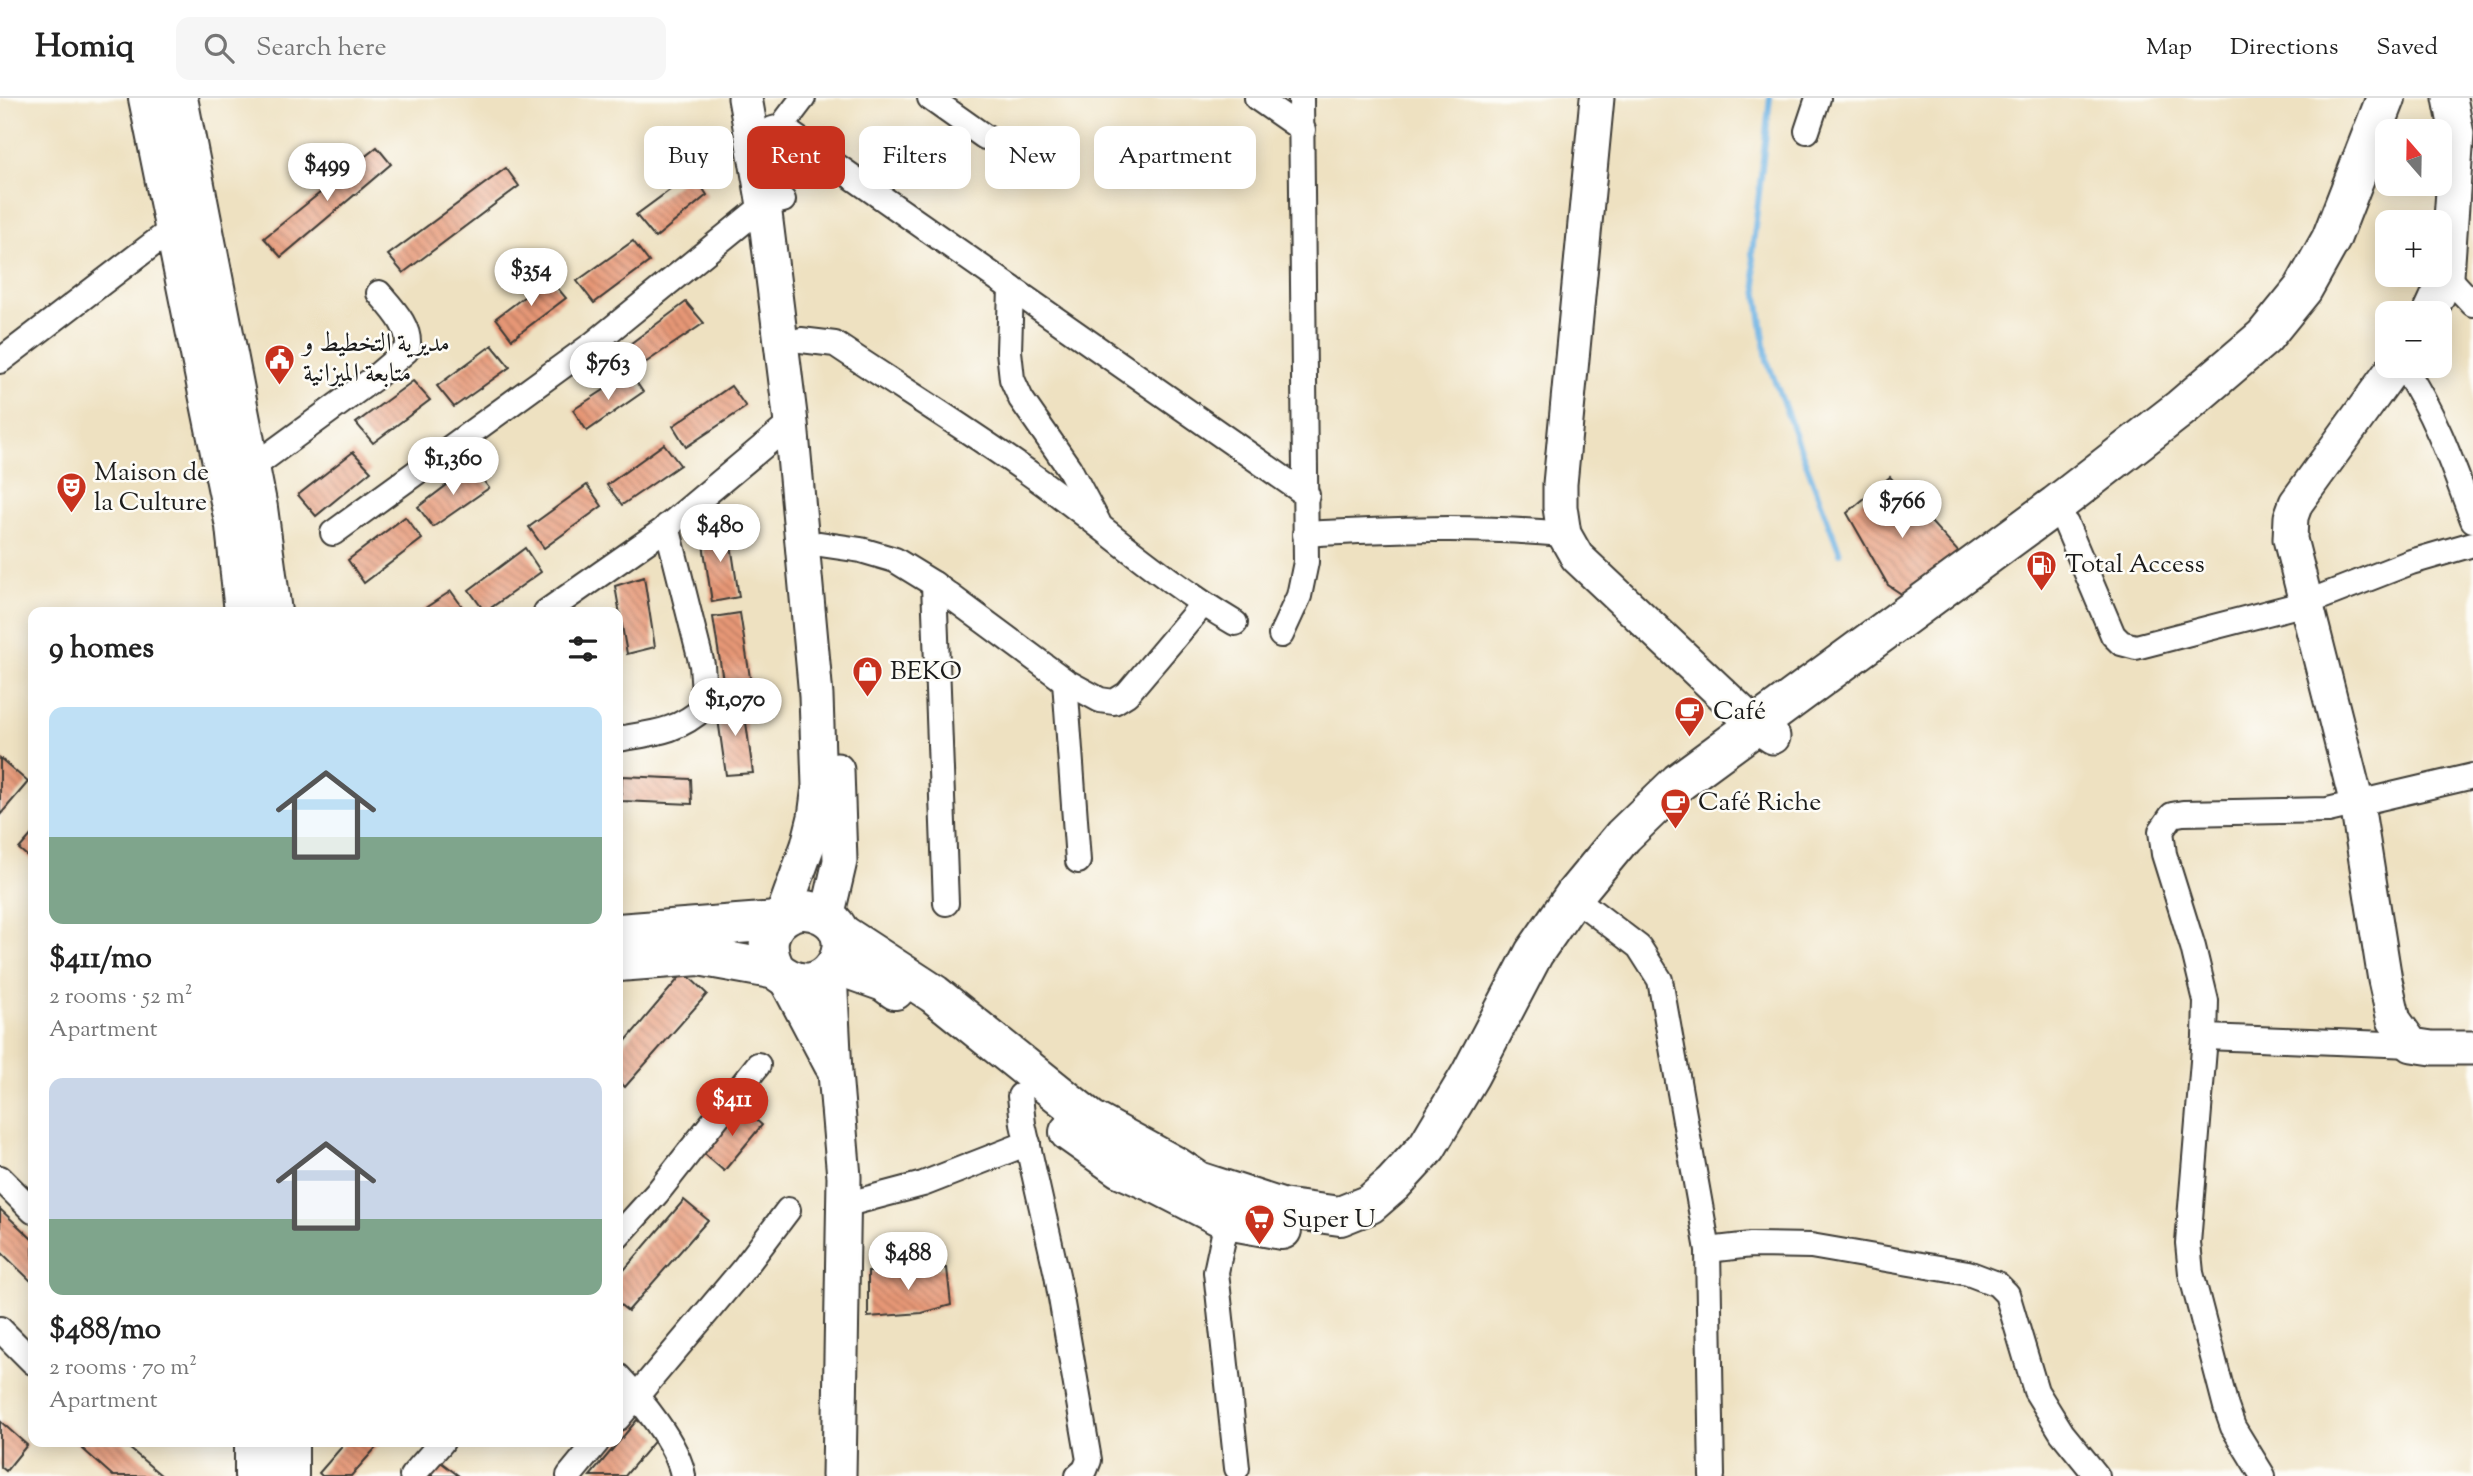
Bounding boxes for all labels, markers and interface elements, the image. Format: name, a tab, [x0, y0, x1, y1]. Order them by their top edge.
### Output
search box	[176, 17, 666, 80]
text: Homiq	[35, 24, 134, 72]
icon: search	[200, 29, 238, 67]
text: Search here	[256, 30, 387, 67]
text: Map	[2146, 31, 2192, 65]
text: Directions	[2230, 31, 2338, 65]
text: Saved	[2376, 31, 2438, 65]
north arrow	[2375, 119, 2452, 196]
map controls	[2375, 119, 2452, 378]
chip: Buy	[644, 126, 733, 189]
chip: Rent	[747, 126, 845, 189]
chip: Filters	[859, 126, 971, 189]
chip: New	[985, 126, 1080, 189]
chip: Apartment	[1094, 126, 1256, 189]
pin: $499	[286, 144, 368, 203]
text: $499	[304, 149, 350, 182]
button: +	[2375, 210, 2452, 287]
pin: $354	[490, 248, 572, 308]
text: $354	[510, 254, 552, 287]
button: −	[2375, 301, 2452, 378]
place label: مديرية التخطيط و متابعة الميزانية	[300, 326, 450, 393]
public building icon: مديرية التخطيط و متابعة الميزانية	[263, 342, 297, 386]
pin: $763	[567, 342, 649, 402]
text: $763	[586, 348, 630, 381]
pin: $1,360	[396, 438, 510, 497]
text: $1,360	[424, 443, 482, 476]
place label: Maison de la Culture	[94, 455, 209, 522]
theatre icon: Maison de la Culture	[54, 471, 88, 515]
pin: $766	[1861, 480, 1943, 540]
text: $766	[1879, 486, 1925, 519]
pin: $480	[679, 504, 761, 564]
text: $480	[696, 510, 744, 543]
place label: Total Access	[2065, 547, 2205, 584]
fuel station icon: Total Access	[2025, 548, 2059, 592]
text: 9 homes	[49, 628, 154, 671]
icon: filters	[564, 630, 602, 668]
place label: BEKO	[890, 654, 962, 691]
shop icon: BEKO	[850, 655, 884, 699]
pin: $1,070	[678, 678, 792, 738]
text: $1,070	[705, 684, 765, 717]
place label: Café	[1713, 694, 1766, 731]
cafe icon: Café	[1673, 695, 1707, 739]
icon: home	[263, 752, 389, 878]
place label: Café Riche	[1698, 785, 1821, 822]
cafe icon: Café Riche	[1658, 786, 1692, 830]
text: $411/mo	[49, 938, 152, 981]
text: 2 rooms · 52 m²	[49, 981, 192, 1014]
text: Apartment	[49, 1014, 158, 1047]
pin: $411	[691, 1079, 773, 1138]
text: $411	[712, 1084, 752, 1117]
icon: home	[263, 1123, 389, 1249]
place label: Super U	[1282, 1202, 1376, 1239]
supermarket icon: Super U	[1242, 1203, 1276, 1247]
pin: $488	[867, 1232, 949, 1292]
text: $488	[885, 1238, 931, 1271]
text: $488/mo	[49, 1309, 161, 1352]
text: 2 rooms · 70 m²	[49, 1352, 197, 1385]
text: Apartment	[49, 1385, 158, 1418]

